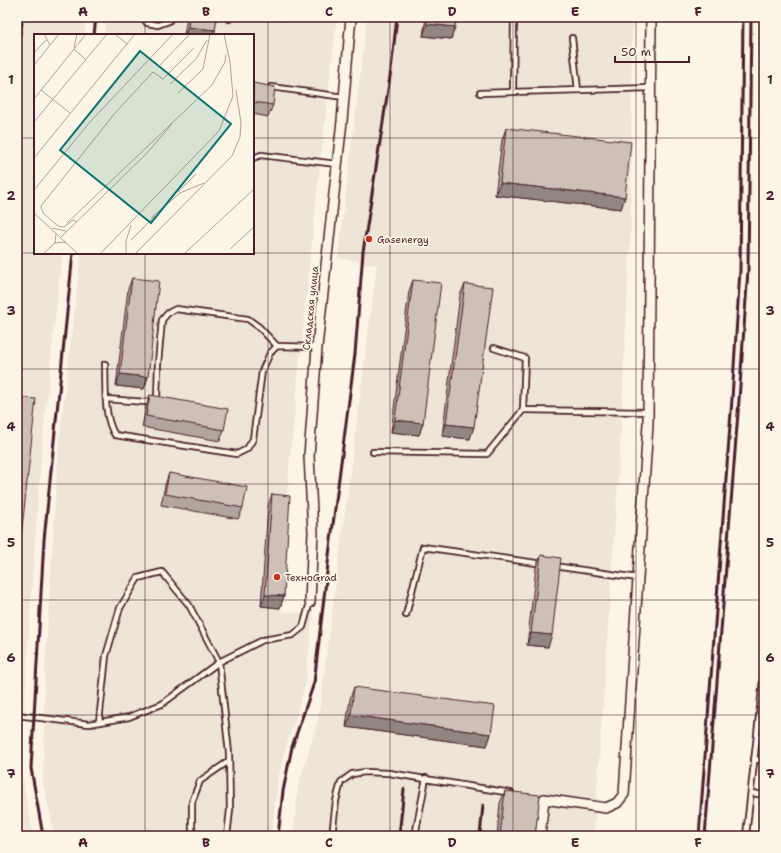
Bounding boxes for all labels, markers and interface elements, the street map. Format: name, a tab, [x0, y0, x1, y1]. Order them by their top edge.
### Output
text: A	[78, 3, 88, 20]
text: B	[202, 3, 210, 20]
text: C	[325, 3, 333, 20]
text: D	[447, 3, 457, 20]
text: E	[571, 3, 580, 20]
text: F	[694, 3, 702, 20]
inset map	[34, 34, 254, 254]
scale bar	[615, 38, 689, 64]
text: 50 m	[621, 44, 651, 60]
text: 1	[8, 71, 14, 88]
text: 1	[767, 71, 773, 88]
text: 2	[6, 187, 16, 204]
text: 2	[765, 187, 775, 204]
place label: Gasenergy	[377, 233, 429, 246]
marker: Gasenergy	[364, 234, 374, 244]
street label: Складская улица	[300, 264, 321, 351]
text: 3	[6, 302, 16, 319]
text: 3	[765, 302, 775, 319]
text: 4	[6, 418, 16, 435]
text: 4	[765, 418, 775, 435]
text: 5	[7, 534, 15, 551]
text: 5	[766, 534, 774, 551]
place label: ТехноGrad	[285, 571, 338, 584]
marker: ТехноGrad	[272, 572, 282, 582]
text: 6	[6, 649, 16, 666]
text: 6	[765, 649, 775, 666]
text: 7	[6, 765, 16, 782]
text: 7	[765, 765, 775, 782]
text: A	[78, 834, 88, 851]
text: B	[202, 834, 210, 851]
text: C	[325, 834, 333, 851]
text: D	[447, 834, 457, 851]
text: E	[571, 834, 580, 851]
text: F	[694, 834, 702, 851]

